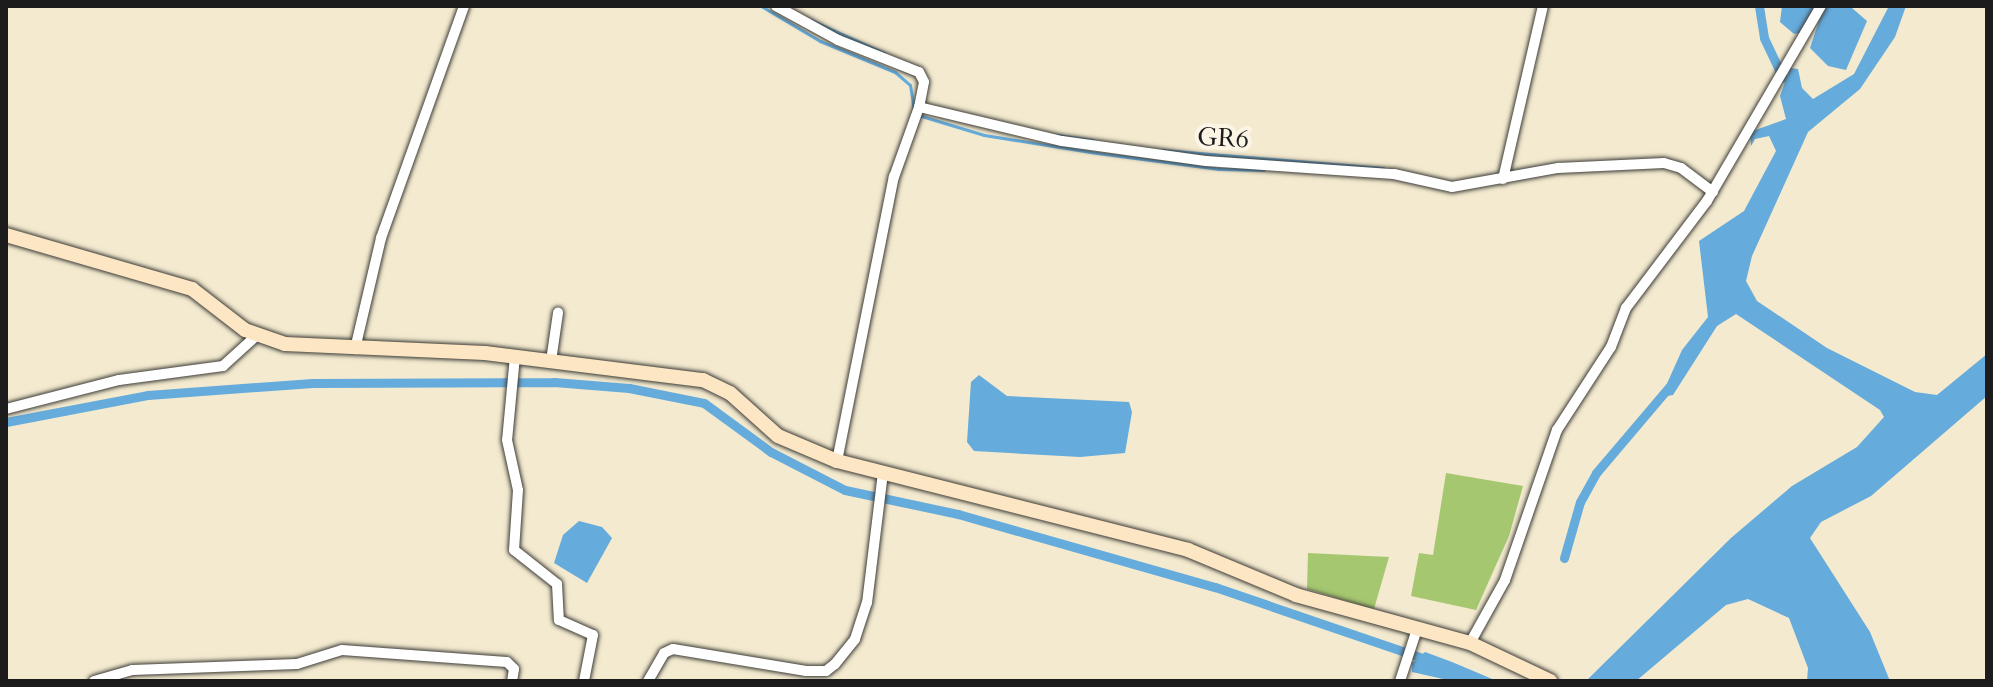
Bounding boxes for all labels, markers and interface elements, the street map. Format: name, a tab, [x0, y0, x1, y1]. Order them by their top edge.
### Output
street label: GR6	[1196, 121, 1250, 155]

